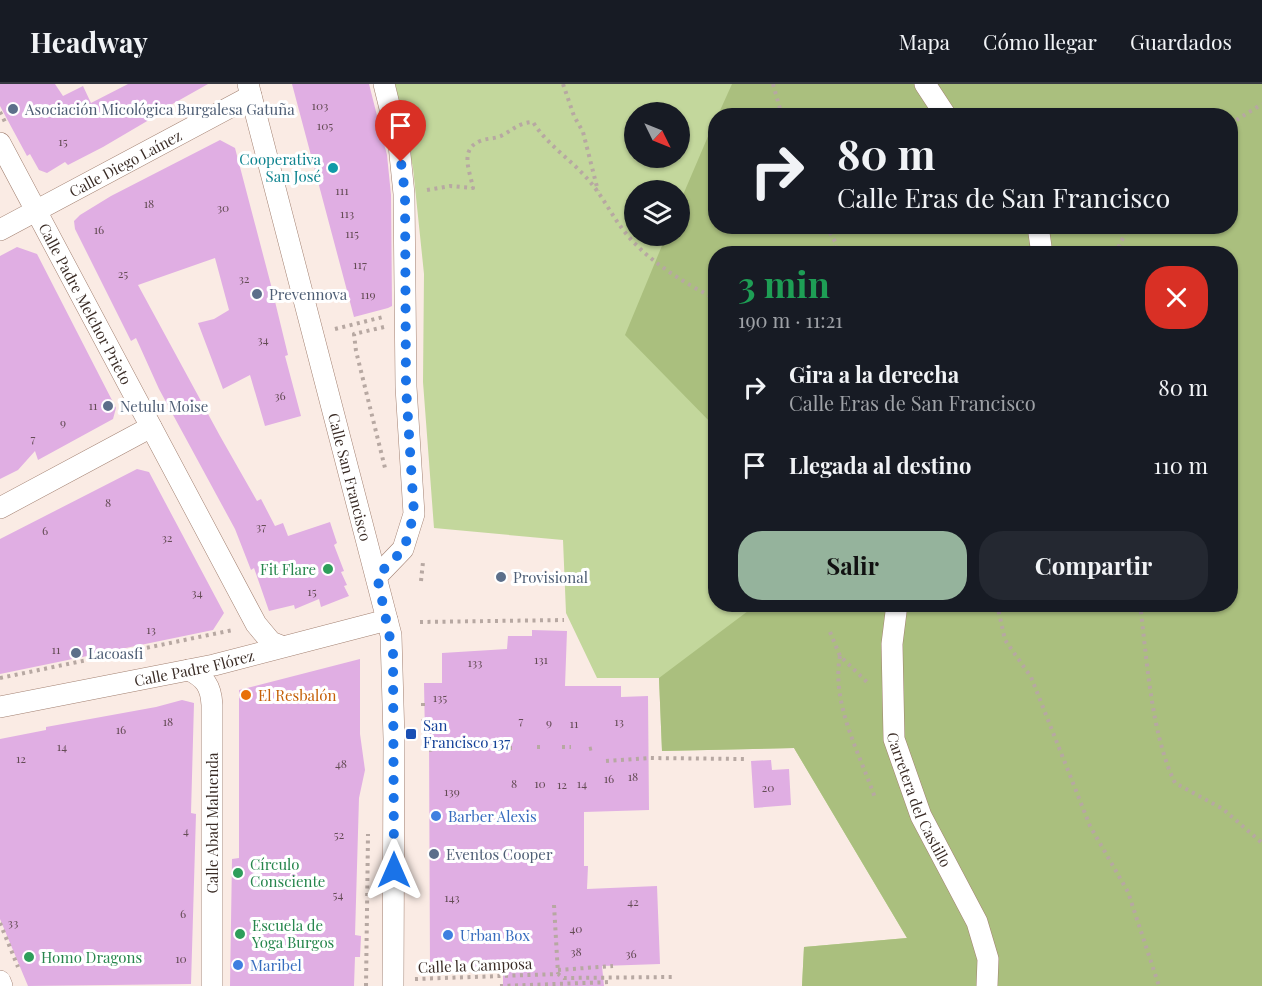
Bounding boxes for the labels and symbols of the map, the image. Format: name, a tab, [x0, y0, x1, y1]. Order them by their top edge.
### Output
house number: 103	[311, 97, 329, 113]
place label: Asociación Micológica Burgalesa Gatuña	[24, 99, 295, 119]
pin	[375, 100, 426, 162]
marker: Asociación Micológica Burgalesa Gatuña	[6, 102, 20, 116]
north arrow	[624, 102, 690, 168]
house number: 105	[317, 117, 333, 133]
street label: Calle Diego Laínez	[66, 125, 185, 201]
house number: 15	[58, 133, 68, 149]
place label: Cooperativa San José	[239, 149, 322, 186]
marker: Cooperativa San José	[326, 161, 340, 175]
house number: 111	[335, 182, 349, 198]
house number: 18	[144, 195, 154, 211]
house number: 30	[217, 199, 229, 215]
house number: 113	[340, 205, 354, 221]
street label: Calle Padre Melchor Prieto	[34, 219, 137, 388]
house number: 16	[94, 221, 104, 237]
house number: 115	[345, 225, 359, 241]
house number: 117	[353, 256, 367, 272]
house number: 25	[118, 265, 128, 281]
house number: 32	[238, 270, 250, 286]
place label: Prevennova	[269, 284, 348, 304]
house number: 119	[361, 286, 376, 302]
marker: Prevennova	[250, 287, 264, 301]
house number: 34	[257, 331, 269, 347]
house number: 36	[274, 387, 286, 403]
place label: Netulu Moise	[120, 396, 208, 416]
house number: 11	[89, 397, 98, 413]
marker: Netulu Moise	[101, 399, 115, 413]
street label: Calle San Francisco	[324, 411, 376, 543]
house number: 9	[60, 414, 66, 430]
house number: 7	[31, 430, 36, 446]
house number: 8	[105, 494, 111, 510]
house number: 37	[256, 518, 266, 534]
house number: 6	[42, 522, 48, 538]
house number: 32	[161, 529, 173, 545]
place label: Fit Flare	[260, 559, 316, 579]
marker: Fit Flare	[321, 562, 335, 576]
place label: Provisional	[513, 567, 588, 587]
marker: Provisional	[494, 570, 508, 584]
house number: 15	[307, 583, 317, 599]
house number: 34	[191, 584, 203, 600]
house number: 13	[146, 621, 156, 637]
house number: 11	[52, 641, 61, 657]
place label: Lacoasfi	[88, 643, 143, 663]
street label: Calle Padre Flórez	[132, 645, 256, 690]
marker: Lacoasfi	[69, 646, 83, 660]
house number: 131	[534, 651, 549, 667]
house number: 133	[467, 654, 483, 670]
place label: El Resbalón	[258, 685, 336, 705]
marker: El Resbalón	[239, 688, 253, 702]
house number: 135	[433, 689, 447, 705]
house number: 7	[519, 712, 524, 728]
house number: 18	[163, 713, 173, 729]
house number: 13	[614, 713, 624, 729]
house number: 9	[546, 714, 552, 730]
place label: San Francisco 137	[423, 715, 510, 752]
house number: 11	[570, 715, 579, 731]
house number: 16	[116, 721, 126, 737]
marker: San Francisco 137	[404, 727, 418, 741]
street label: Carretera del Castillo	[884, 732, 956, 870]
house number: 14	[57, 738, 67, 754]
house number: 12	[16, 750, 26, 766]
street label: Calle Abad Maluenda	[202, 752, 222, 894]
house number: 48	[335, 755, 347, 771]
house number: 18	[628, 768, 638, 784]
house number: 16	[604, 770, 614, 786]
house number: 8	[511, 775, 517, 791]
house number: 10	[534, 775, 546, 791]
house number: 14	[577, 775, 587, 791]
house number: 12	[557, 776, 567, 792]
house number: 20	[762, 779, 774, 795]
house number: 139	[444, 783, 460, 799]
place label: Barber Alexis	[448, 806, 537, 826]
marker: Barber Alexis	[429, 809, 443, 823]
house number: 4	[183, 822, 189, 838]
house number: 52	[334, 826, 345, 842]
position arrow	[362, 838, 426, 902]
place label: Eventos Cooper	[446, 844, 553, 864]
marker: Eventos Cooper	[427, 847, 441, 861]
place label: Círculo Consciente	[250, 854, 325, 891]
marker: Círculo Consciente	[231, 866, 245, 880]
house number: 54	[333, 886, 344, 902]
house number: 143	[444, 889, 460, 905]
house number: 42	[627, 893, 639, 909]
house number: 6	[180, 905, 186, 921]
house number: 33	[8, 914, 18, 930]
place label: Escuela de Yoga Burgos	[251, 915, 334, 952]
house number: 40	[569, 920, 583, 936]
place label: Urban Box	[460, 925, 530, 945]
marker: Escuela de Yoga Burgos	[233, 927, 247, 941]
marker: Urban Box	[441, 928, 455, 942]
house number: 38	[570, 943, 582, 959]
house number: 36	[625, 945, 637, 961]
place label: Homo Dragons	[41, 947, 142, 967]
marker: Homo Dragons	[22, 950, 36, 964]
house number: 10	[175, 950, 187, 966]
street label: Calle la Camposa	[417, 953, 533, 977]
place label: Maribel	[250, 955, 302, 975]
marker: Maribel	[231, 958, 245, 972]

